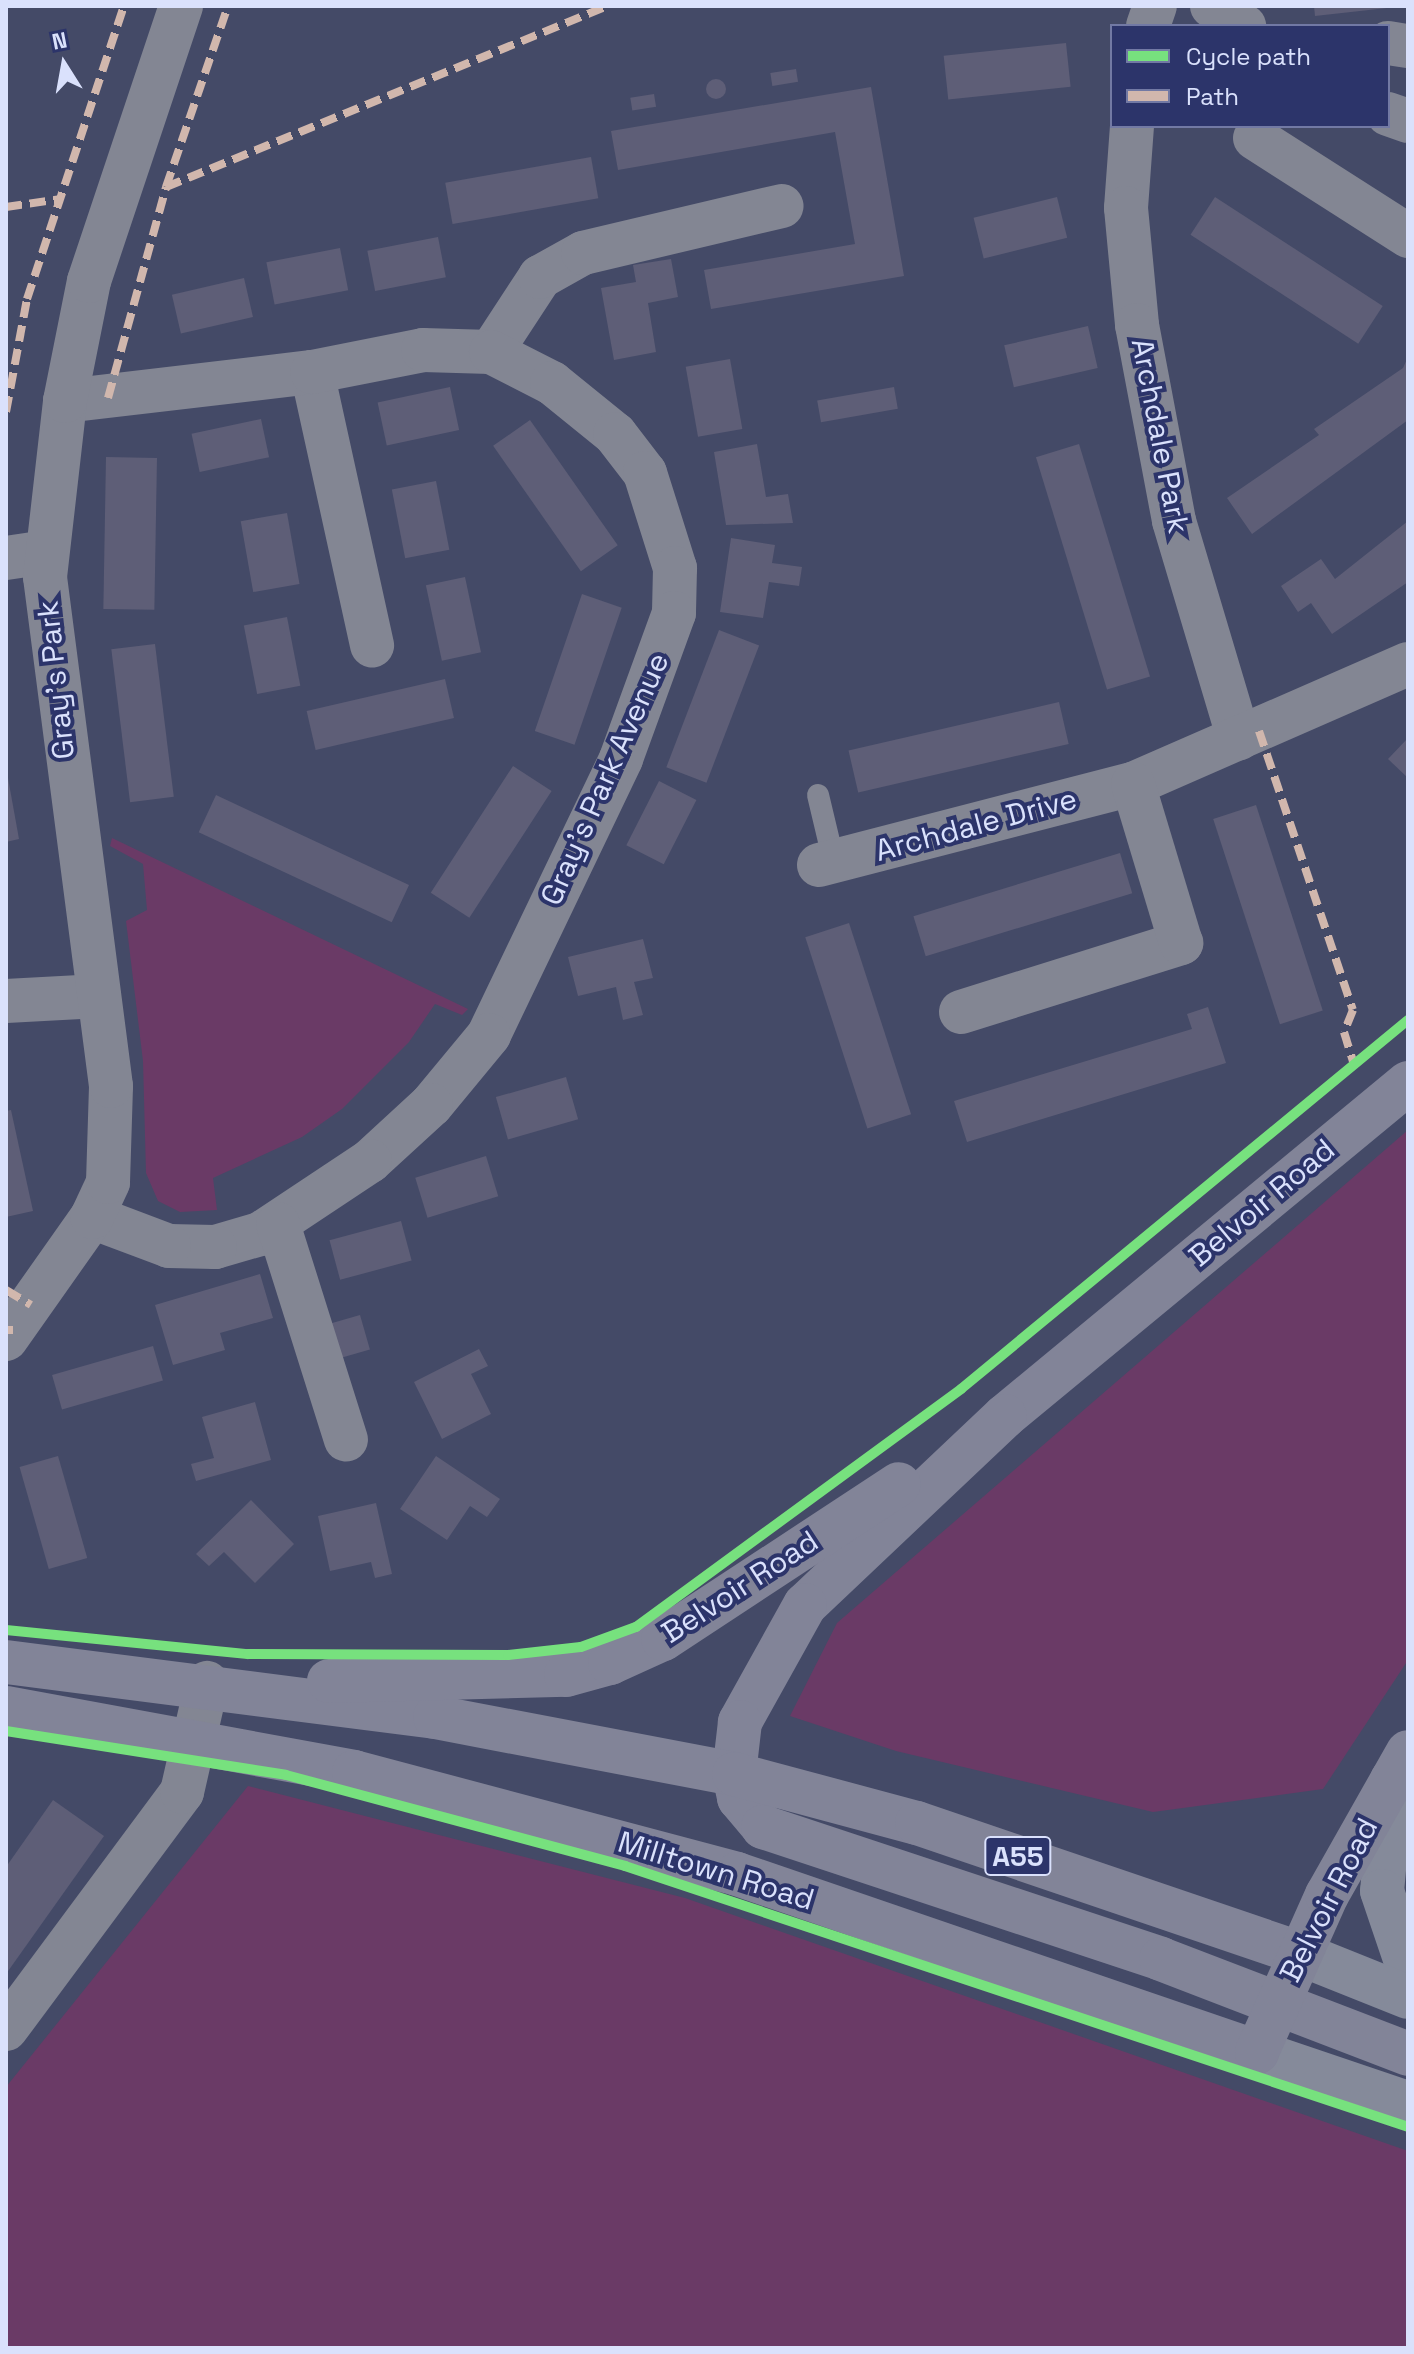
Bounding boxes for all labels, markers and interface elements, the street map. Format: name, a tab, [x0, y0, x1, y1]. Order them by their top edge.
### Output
north arrow	[24, 24, 104, 104]
legend	[1110, 24, 1390, 128]
text: N	[50, 25, 69, 56]
text: Cycle path	[1186, 41, 1311, 72]
text: Path	[1186, 81, 1239, 112]
street label: Archdale Park	[1123, 335, 1197, 537]
street label: Gray's Park	[30, 599, 82, 761]
street label: Gray's Park Avenue	[533, 647, 677, 911]
street label: Archdale Drive	[871, 781, 1081, 869]
street label: Belvoir Road	[1182, 1132, 1342, 1274]
street label: Belvoir Road	[655, 1523, 825, 1651]
street label: Belvoir Road	[1272, 1812, 1386, 1988]
street label: Milltown Road	[614, 1824, 818, 1918]
road number: A55	[984, 1832, 1052, 1880]

